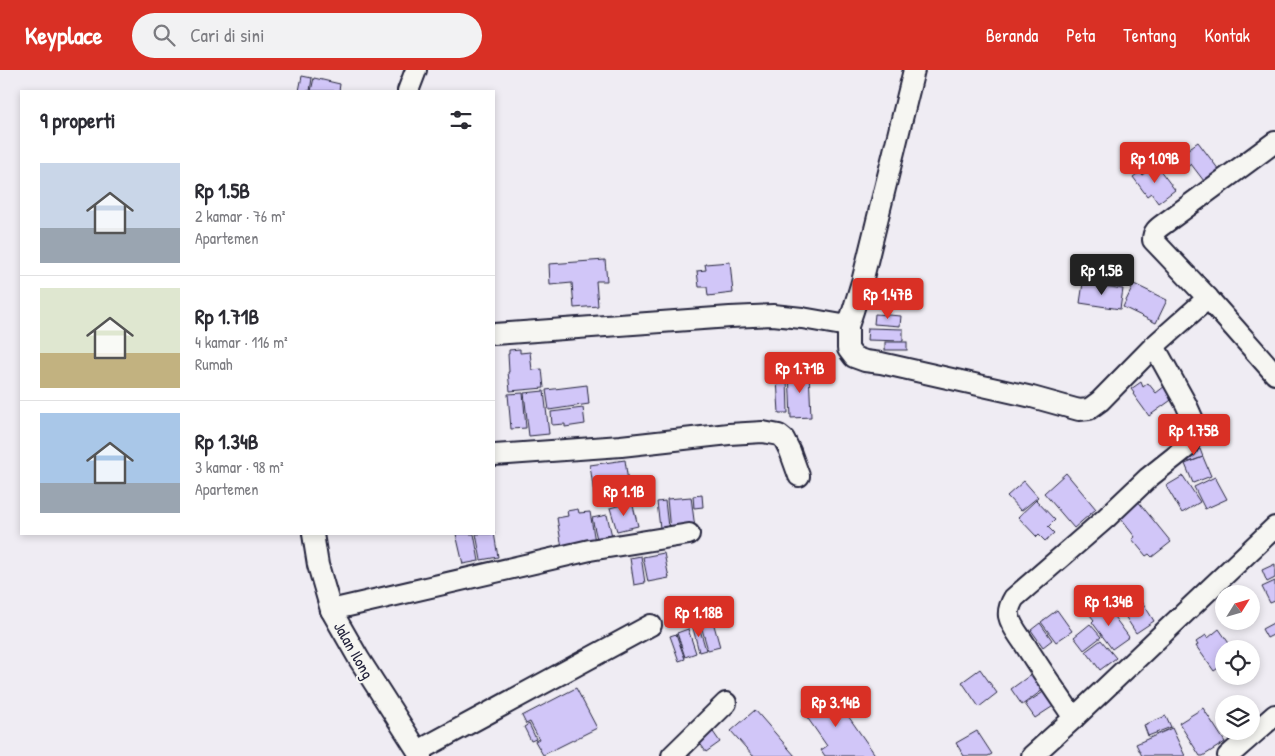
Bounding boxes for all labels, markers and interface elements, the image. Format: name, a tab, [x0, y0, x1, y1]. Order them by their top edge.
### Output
search box	[132, 13, 482, 58]
text: Keyplace	[25, 19, 102, 51]
icon: search	[150, 21, 178, 49]
text: Cari di sini	[190, 22, 264, 48]
text: Beranda	[986, 23, 1038, 48]
text: Peta	[1066, 23, 1095, 48]
text: Tentang	[1123, 23, 1176, 48]
text: Kontak	[1204, 23, 1250, 48]
text: 9 properti	[40, 106, 115, 135]
icon: filters	[447, 106, 475, 134]
pin: Rp 1.09B	[1103, 142, 1207, 184]
text: Rp 1.09B	[1131, 147, 1179, 169]
text: Rp 1.5B	[195, 176, 250, 205]
icon: home	[80, 183, 140, 243]
text: 2 kamar · 76 m²	[195, 205, 286, 227]
text: Apartemen	[195, 227, 258, 249]
pin: Rp 1.5B	[1056, 254, 1148, 296]
text: Rp 1.5B	[1081, 259, 1123, 281]
pin: Rp 1.47B	[836, 278, 940, 320]
text: Rp 1.47B	[863, 283, 913, 305]
text: Rp 1.71B	[195, 302, 259, 331]
icon: home	[80, 308, 140, 368]
text: 4 kamar · 116 m²	[195, 331, 288, 353]
pin: Rp 1.71B	[748, 352, 852, 394]
text: Rumah	[195, 353, 233, 375]
text: Rp 1.71B	[776, 357, 824, 379]
pin: Rp 1.75B	[1142, 414, 1246, 456]
text: Rp 1.75B	[1169, 419, 1219, 441]
text: Rp 1.34B	[195, 427, 258, 456]
icon: home	[80, 433, 140, 493]
text: 3 kamar · 98 m²	[195, 456, 284, 478]
pin: Rp 1.1B	[578, 474, 670, 517]
text: Apartemen	[195, 478, 258, 500]
text: Rp 1.1B	[604, 480, 644, 502]
pin: Rp 1.34B	[1057, 584, 1161, 627]
north arrow	[1215, 585, 1260, 630]
map controls	[1215, 585, 1260, 740]
text: Rp 1.34B	[1085, 590, 1133, 612]
pin: Rp 1.18B	[647, 596, 751, 638]
text: Rp 1.18B	[675, 601, 723, 623]
street label: Jalan Ilong	[329, 617, 379, 683]
button: locate	[1215, 640, 1260, 685]
pin: Rp 3.14B	[784, 686, 888, 728]
text: Rp 3.14B	[812, 691, 860, 713]
button: layers	[1215, 695, 1260, 740]

